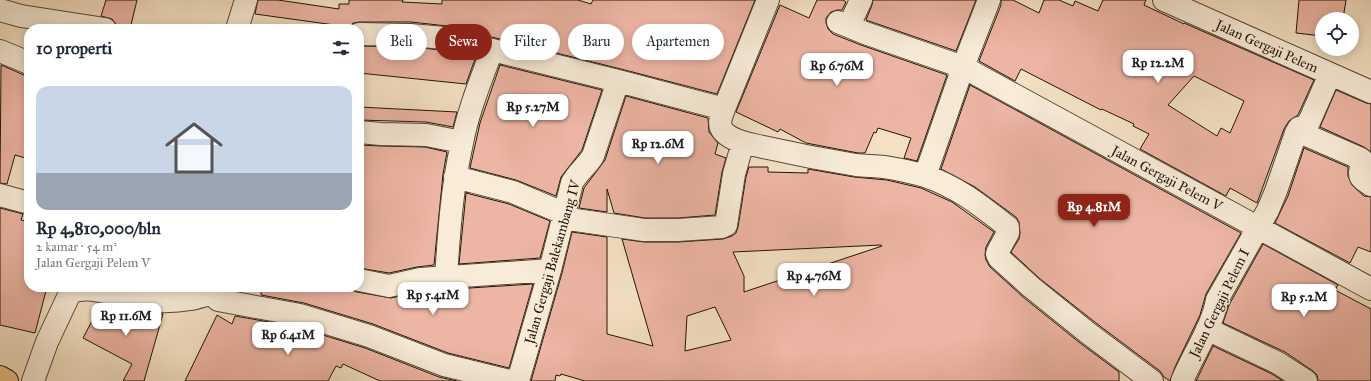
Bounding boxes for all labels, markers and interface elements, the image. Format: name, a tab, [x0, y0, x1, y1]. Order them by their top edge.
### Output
map controls	[1315, 12, 1359, 56]
button: locate	[1315, 12, 1359, 56]
street label: Jalan Gergaji Pelem	[1211, 15, 1321, 78]
chip: Beli	[376, 24, 427, 60]
chip: Sewa	[435, 24, 492, 60]
chip: Filter	[500, 24, 560, 60]
chip: Baru	[568, 24, 624, 60]
chip: Apartemen	[632, 24, 724, 60]
icon: filters	[330, 37, 352, 59]
text: 10 properti	[36, 38, 112, 59]
pin: Rp 12.2M	[1117, 50, 1199, 84]
pin: Rp 6.76M	[796, 53, 878, 87]
text: Rp 12.2M	[1132, 55, 1184, 71]
text: Rp 6.76M	[810, 58, 864, 74]
pin: Rp 5.27M	[492, 94, 574, 128]
text: Rp 5.27M	[506, 99, 560, 115]
icon: home	[158, 112, 230, 184]
pin: Rp 12.6M	[617, 131, 699, 165]
text: Rp 12.6M	[631, 136, 685, 152]
street label: Jalan Gergaji Pelem V	[1106, 141, 1226, 216]
street label: Jalan Gergaji Balekambang IV	[520, 177, 585, 348]
pin: Rp 4.81M	[1053, 194, 1135, 228]
text: Rp 4.81M	[1067, 199, 1121, 215]
text: Rp 4,810,000/bln	[36, 218, 161, 239]
text: 2 kamar · 54 m²	[36, 239, 117, 255]
street label: Jalan Gergaji Pelem I	[1185, 246, 1254, 363]
text: Jalan Gergaji Pelem V	[36, 255, 150, 271]
pin: Rp 4.76M	[773, 263, 855, 297]
text: Rp 4.76M	[787, 268, 841, 284]
pin: Rp 5.41M	[392, 282, 474, 316]
pin: Rp 5.2M	[1267, 284, 1341, 318]
text: Rp 5.41M	[407, 287, 459, 303]
text: Rp 5.2M	[1281, 289, 1327, 305]
pin: Rp 11.6M	[85, 303, 167, 337]
text: Rp 11.6M	[100, 308, 152, 324]
pin: Rp 6.41M	[247, 322, 329, 356]
text: Rp 6.41M	[261, 327, 315, 343]

